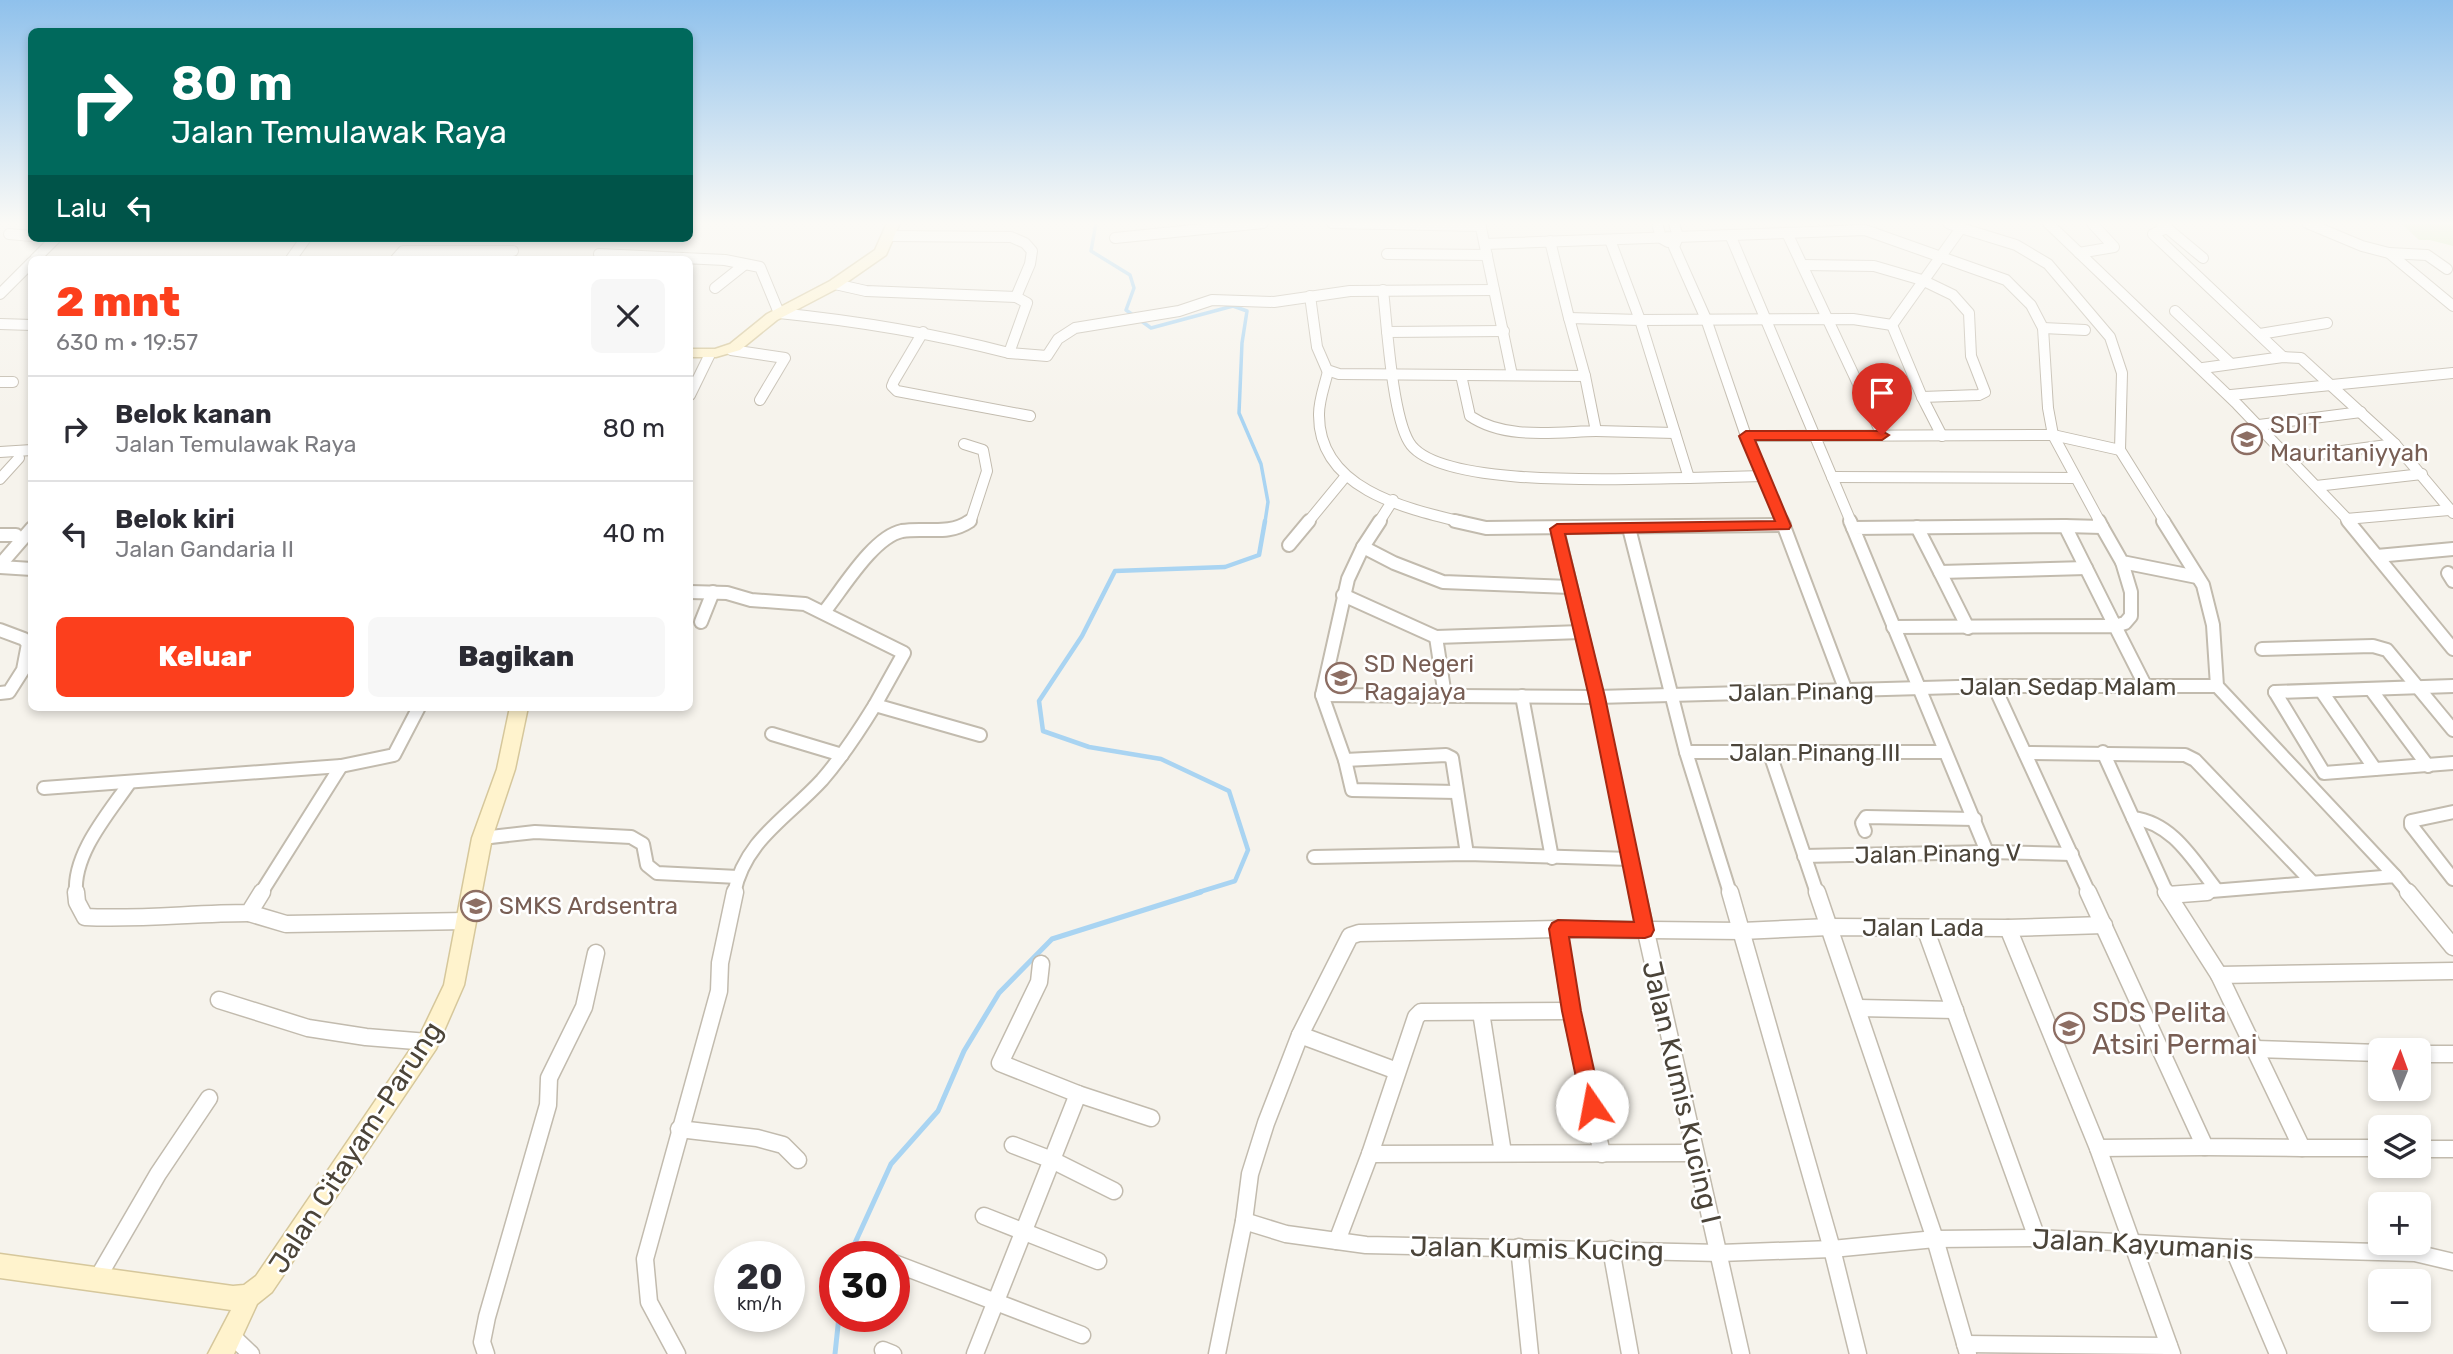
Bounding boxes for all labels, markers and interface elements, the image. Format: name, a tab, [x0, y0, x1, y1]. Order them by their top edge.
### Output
text: 80 m	[171, 54, 293, 112]
icon: right	[56, 56, 147, 147]
text: Jalan Temulawak Raya	[171, 113, 507, 151]
icon: left	[121, 189, 159, 227]
text: Lalu	[56, 193, 107, 224]
text: 2 mnt	[56, 277, 180, 327]
button: close	[591, 279, 665, 353]
text: 630 m · 19:57	[56, 328, 198, 356]
pin	[1852, 363, 1912, 435]
icon: arrive	[1863, 374, 1901, 412]
text: Belok kanan	[115, 399, 272, 430]
icon: right	[56, 410, 94, 448]
place label: SDIT Mauritaniyyah	[2270, 411, 2429, 467]
text: 80 m	[602, 413, 665, 444]
school or university icon: SDIT Mauritaniyyah	[2230, 422, 2264, 456]
text: Jalan Temulawak Raya	[115, 430, 357, 458]
text: Belok kiri	[115, 504, 235, 535]
icon: left	[56, 515, 94, 553]
text: 40 m	[603, 518, 665, 549]
text: Jalan Gandaria II	[115, 535, 294, 563]
button: Keluar	[56, 617, 354, 697]
button: Bagikan	[368, 617, 665, 697]
place label: SD Negeri Ragajaya	[1364, 650, 1474, 706]
school or university icon: SD Negeri Ragajaya	[1324, 661, 1358, 695]
street label: Jalan Sedap Malam	[1960, 673, 2176, 701]
street label: Jalan Pinang	[1728, 677, 1874, 707]
street label: Jalan Pinang III	[1729, 739, 1901, 767]
street label: Jalan Pinang V	[1854, 839, 2022, 869]
school or university icon: SMKS Ardsentra	[459, 889, 493, 923]
place label: SMKS Ardsentra	[499, 892, 678, 920]
street label: Jalan Lada	[1862, 914, 1984, 942]
street label: Jalan Kumis Kucing I	[1635, 958, 1728, 1227]
place label: SDS Pelita Atsiri Permai	[2092, 996, 2258, 1061]
school or university icon: SDS Pelita Atsiri Permai	[2052, 1011, 2086, 1045]
street label: Jalan Citayam-Parung	[262, 1015, 449, 1279]
north arrow	[2368, 1038, 2431, 1101]
map controls	[2368, 1038, 2431, 1332]
position arrow	[1555, 1069, 1629, 1143]
button: layers	[2368, 1115, 2431, 1178]
button: +	[2368, 1192, 2431, 1255]
street label: Jalan Kayumanis	[2031, 1222, 2255, 1267]
street label: Jalan Kumis Kucing	[1410, 1230, 1664, 1267]
speed limit sign: 30	[819, 1241, 910, 1332]
text: 20	[736, 1256, 783, 1298]
button: −	[2368, 1269, 2431, 1332]
text: km/h	[737, 1293, 782, 1315]

